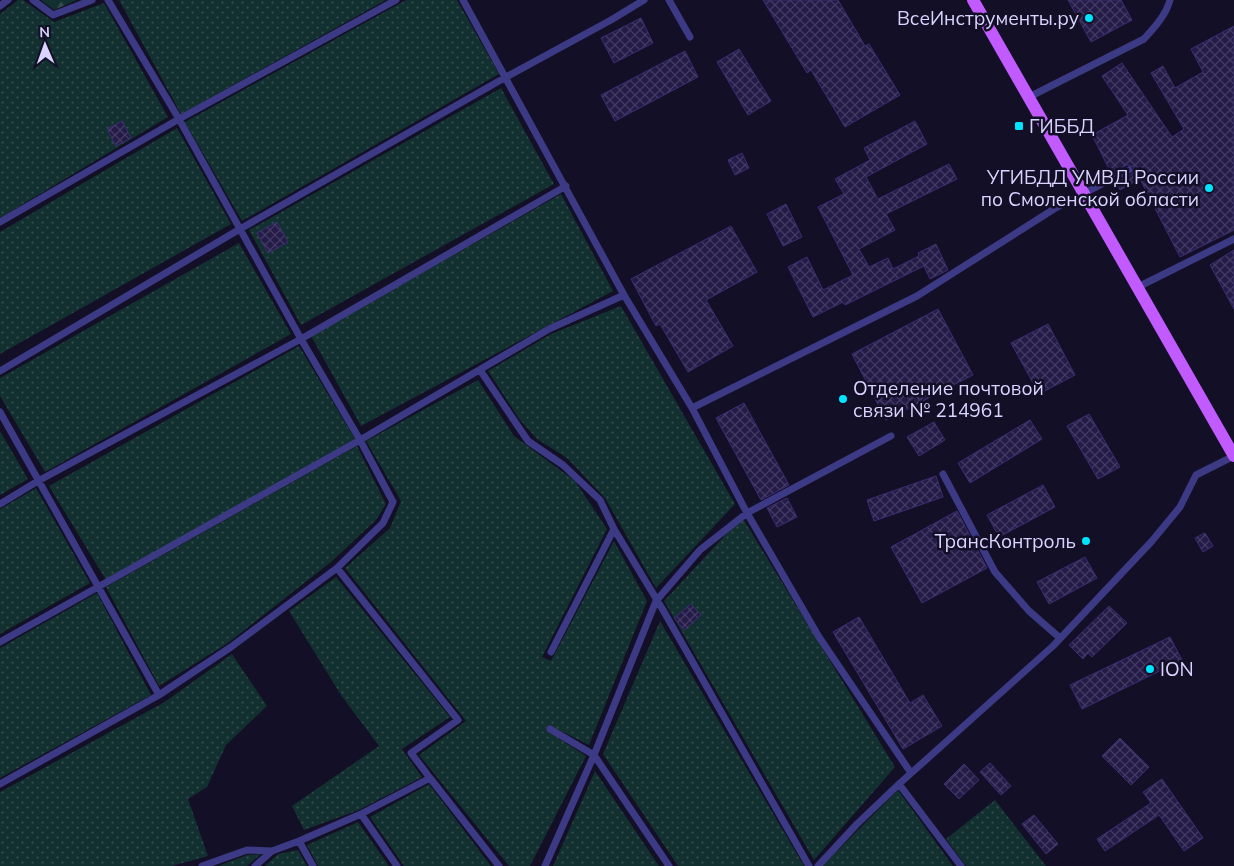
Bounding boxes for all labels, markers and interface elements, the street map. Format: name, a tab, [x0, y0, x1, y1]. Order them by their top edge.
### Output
place label: ВсеИнструменты.ру	[897, 6, 1079, 30]
marker: ВсеИнструменты.ру	[1083, 12, 1095, 24]
north arrow	[20, 20, 70, 70]
text: N	[39, 23, 50, 41]
place label: ГИББД	[1029, 114, 1094, 138]
marker: ГИББД	[1013, 120, 1025, 132]
place label: УГИБДД УМВД России по Смоленской области	[981, 165, 1199, 211]
marker: УГИБДД УМВД России по Смоленской области	[1203, 182, 1215, 194]
place label: Отделение почтовой связи № 214961	[853, 376, 1044, 422]
marker: Отделение почтовой связи № 214961	[837, 393, 849, 405]
place label: ТрансКонтроль	[934, 529, 1076, 553]
marker: ТрансКонтроль	[1080, 535, 1092, 547]
place label: ION	[1160, 657, 1194, 681]
marker: ION	[1144, 663, 1156, 675]

